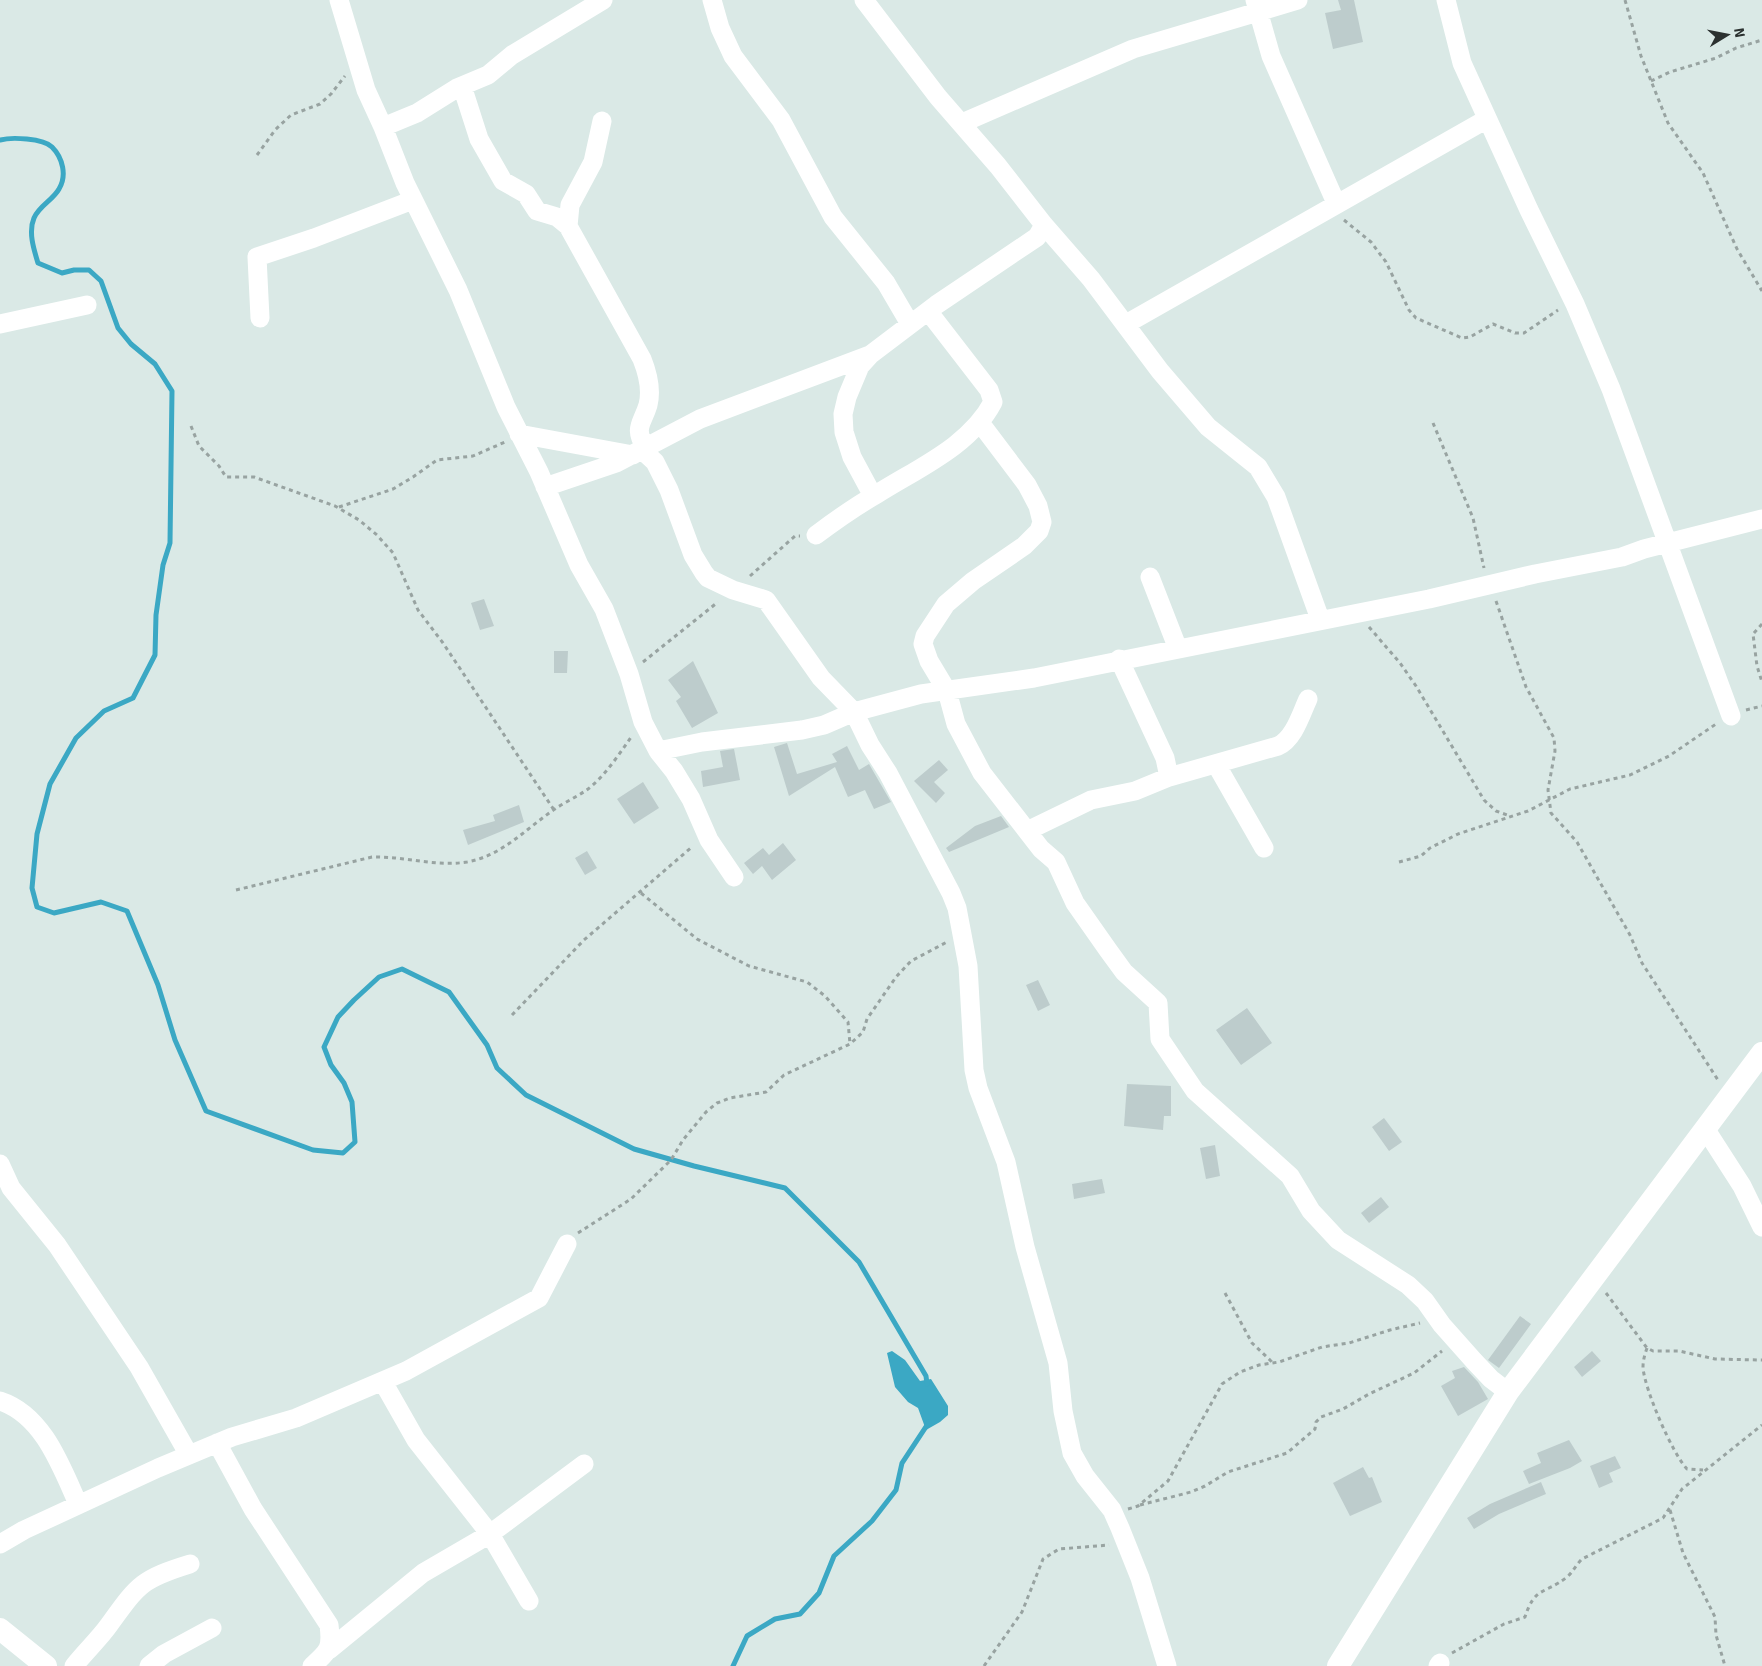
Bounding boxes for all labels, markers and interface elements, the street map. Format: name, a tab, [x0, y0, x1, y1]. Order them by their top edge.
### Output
north arrow	[1702, 10, 1752, 60]
text: N	[1730, 27, 1749, 39]

